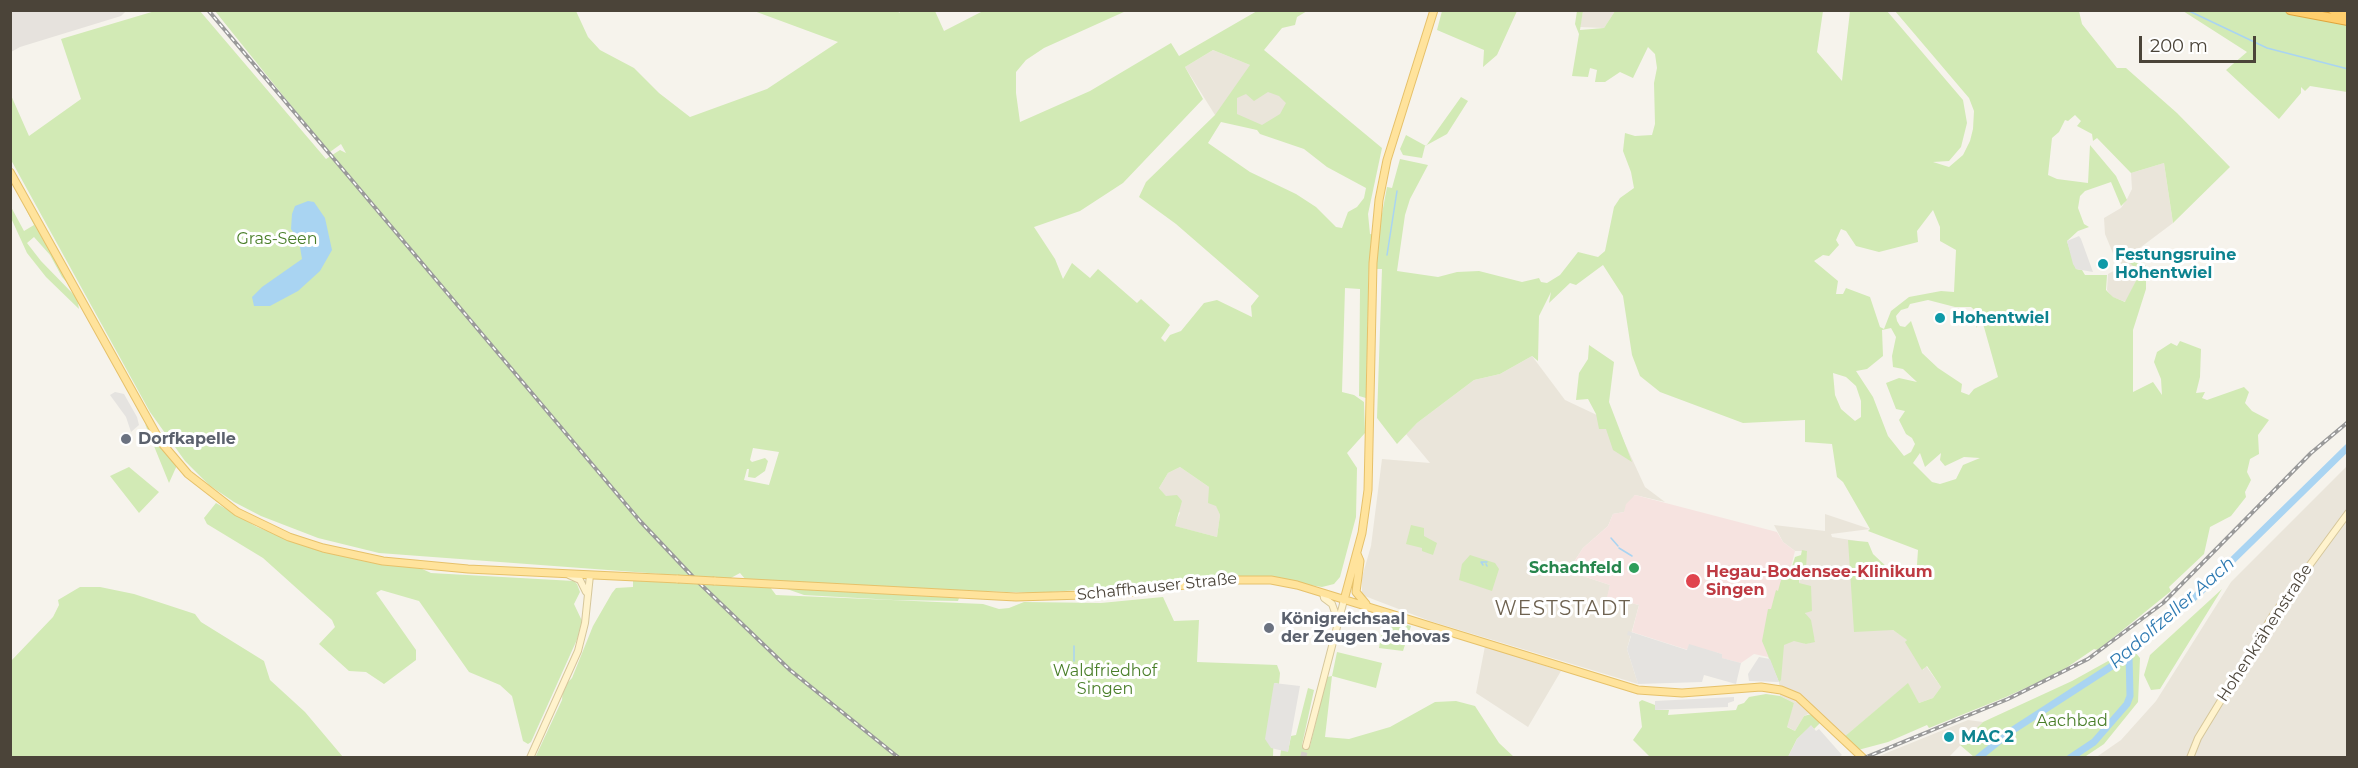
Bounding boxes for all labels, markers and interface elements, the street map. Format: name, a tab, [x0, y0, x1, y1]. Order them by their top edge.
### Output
scale bar	[2142, 24, 2259, 62]
text: 200 m	[2150, 35, 2208, 57]
park label: Gras-Seen	[236, 229, 318, 249]
place label: Festungsruine Hohentwiel	[2115, 245, 2236, 283]
marker: Festungsruine Hohentwiel	[2096, 257, 2110, 271]
place label: Hohentwiel	[1952, 308, 2049, 328]
marker: Hohentwiel	[1933, 311, 1947, 325]
place label: Dorfkapelle	[138, 429, 236, 449]
marker: Dorfkapelle	[119, 432, 133, 446]
water label: Radolfzeller Aach	[2105, 553, 2239, 673]
place label: Schachfeld	[1529, 558, 1622, 578]
marker: Schachfeld	[1627, 561, 1641, 575]
street label: Hohenkrähenstraße	[2213, 561, 2317, 705]
place label: Hegau-Bodensee-Klinikum Singen	[1706, 562, 1933, 600]
street label: Schaffhauser Straße	[1076, 569, 1238, 605]
marker: Hegau-Bodensee-Klinikum Singen	[1684, 572, 1702, 590]
district label: WESTSTADT	[1494, 597, 1632, 621]
place label: Königreichsaal der Zeugen Jehovas	[1281, 609, 1450, 647]
marker: Königreichsaal der Zeugen Jehovas	[1262, 621, 1276, 635]
park label: Waldfriedhof Singen	[1053, 661, 1157, 699]
park label: Aachbad	[2036, 711, 2108, 731]
place label: MAC 2	[1961, 727, 2014, 747]
marker: MAC 2	[1942, 730, 1956, 744]

